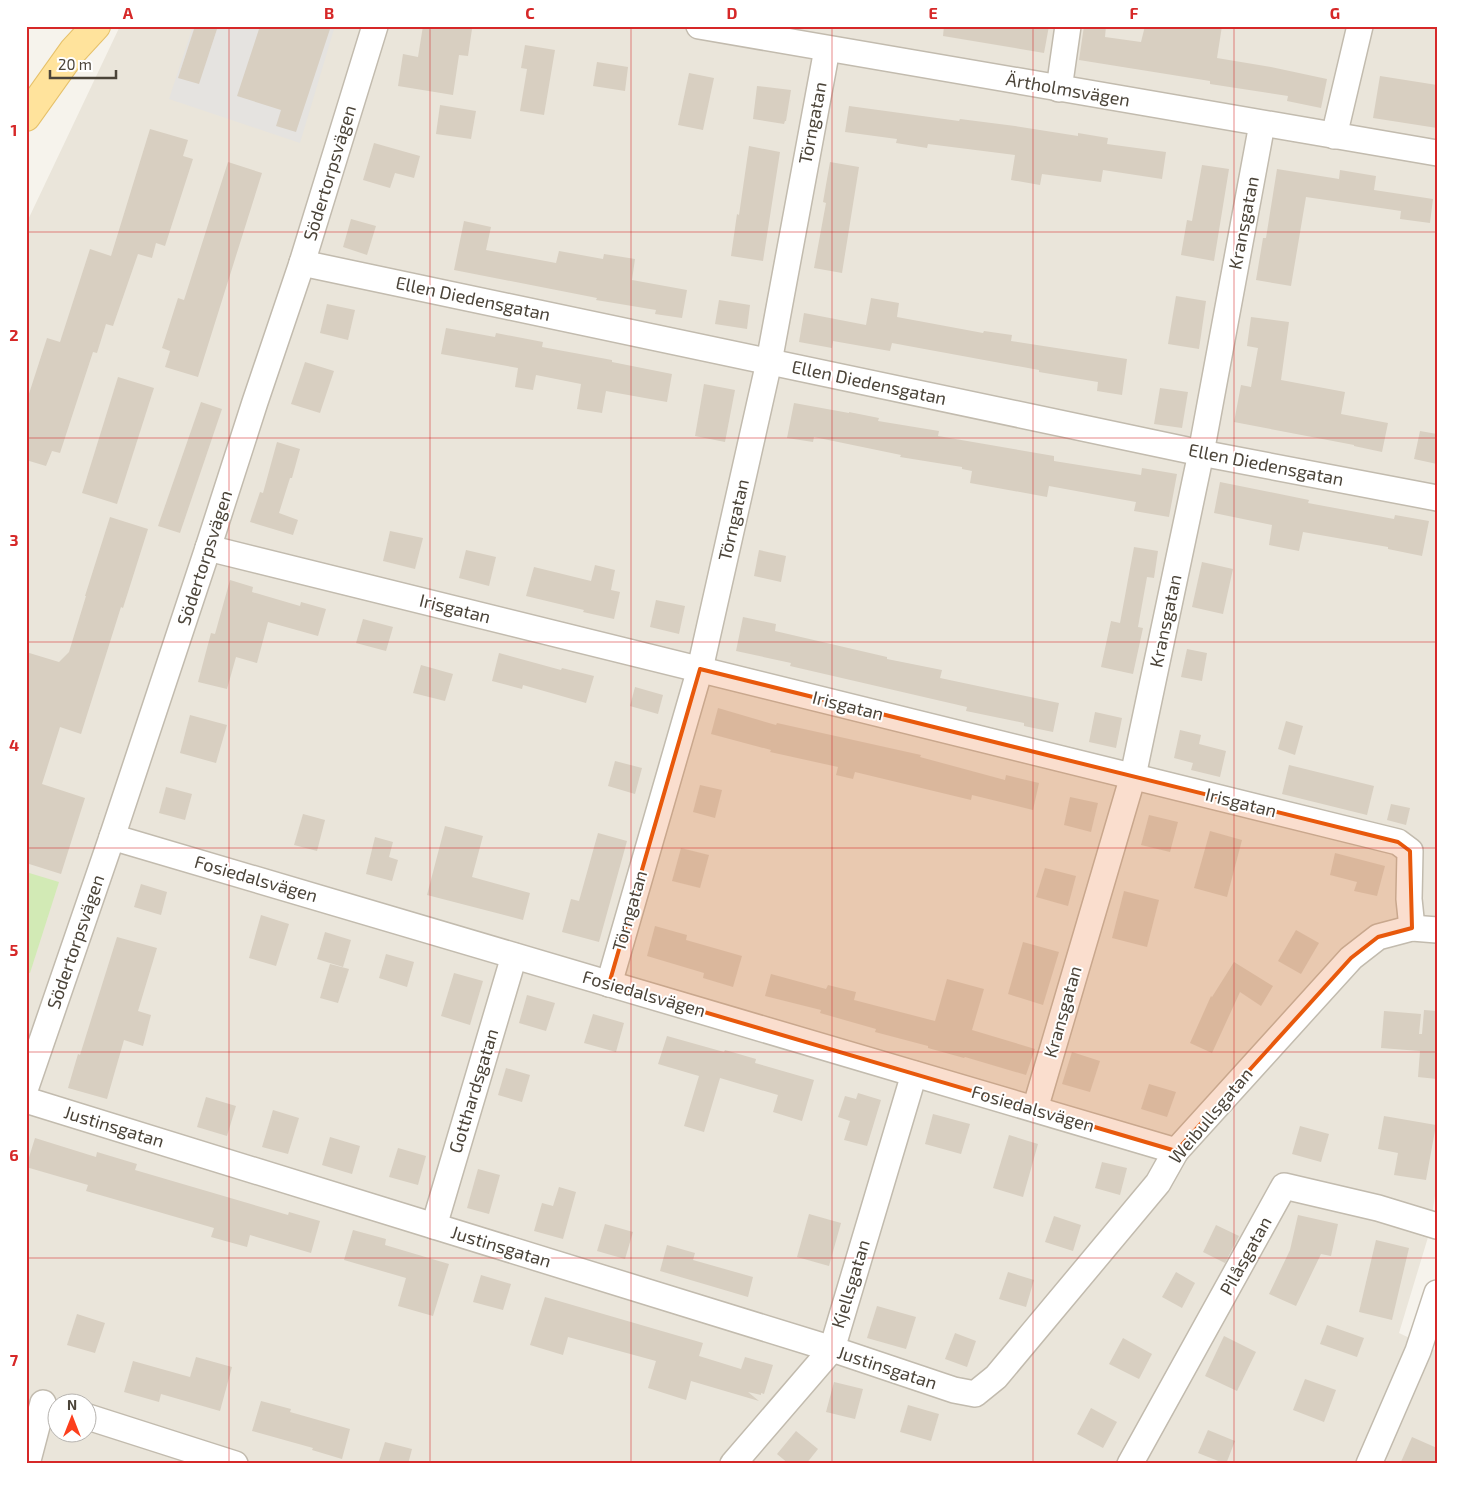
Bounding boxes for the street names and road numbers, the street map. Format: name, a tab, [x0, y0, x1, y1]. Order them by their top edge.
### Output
street label: Ärtholmsvägen	[1004, 67, 1132, 111]
street label: Törngatan	[793, 80, 831, 166]
street label: Södertorpsvägen	[298, 102, 360, 243]
street label: Kransgatan	[1223, 174, 1263, 271]
street label: Ellen Diedensgatan	[394, 271, 553, 325]
street label: Ellen Diedensgatan	[790, 355, 949, 409]
street label: Ellen Diedensgatan	[1187, 438, 1346, 490]
street label: Törngatan	[713, 477, 753, 563]
street label: Södertorpsvägen	[172, 487, 236, 628]
street label: Kransgatan	[1144, 572, 1186, 669]
street label: Irisgatan	[417, 589, 493, 627]
street label: Irisgatan	[810, 686, 886, 724]
street label: Irisgatan	[1203, 783, 1279, 821]
street label: Fosiedalsvägen	[192, 850, 320, 906]
street label: Törngatan	[607, 868, 651, 954]
street label: Södertorpsvägen	[42, 872, 108, 1012]
street label: Kransgatan	[1038, 963, 1086, 1060]
street label: Fosiedalsvägen	[580, 965, 708, 1021]
street label: Gotthardsgatan	[444, 1026, 502, 1156]
street label: Weibullsgatan	[1164, 1063, 1257, 1168]
street label: Fosiedalsvägen	[969, 1080, 1097, 1136]
street label: Justinsgatan	[62, 1100, 167, 1152]
street label: Pilåsgatan	[1215, 1212, 1276, 1299]
street label: Justinsgatan	[449, 1220, 554, 1272]
street label: Kjellsgatan	[826, 1237, 874, 1331]
street label: Justinsgatan	[835, 1341, 940, 1393]

